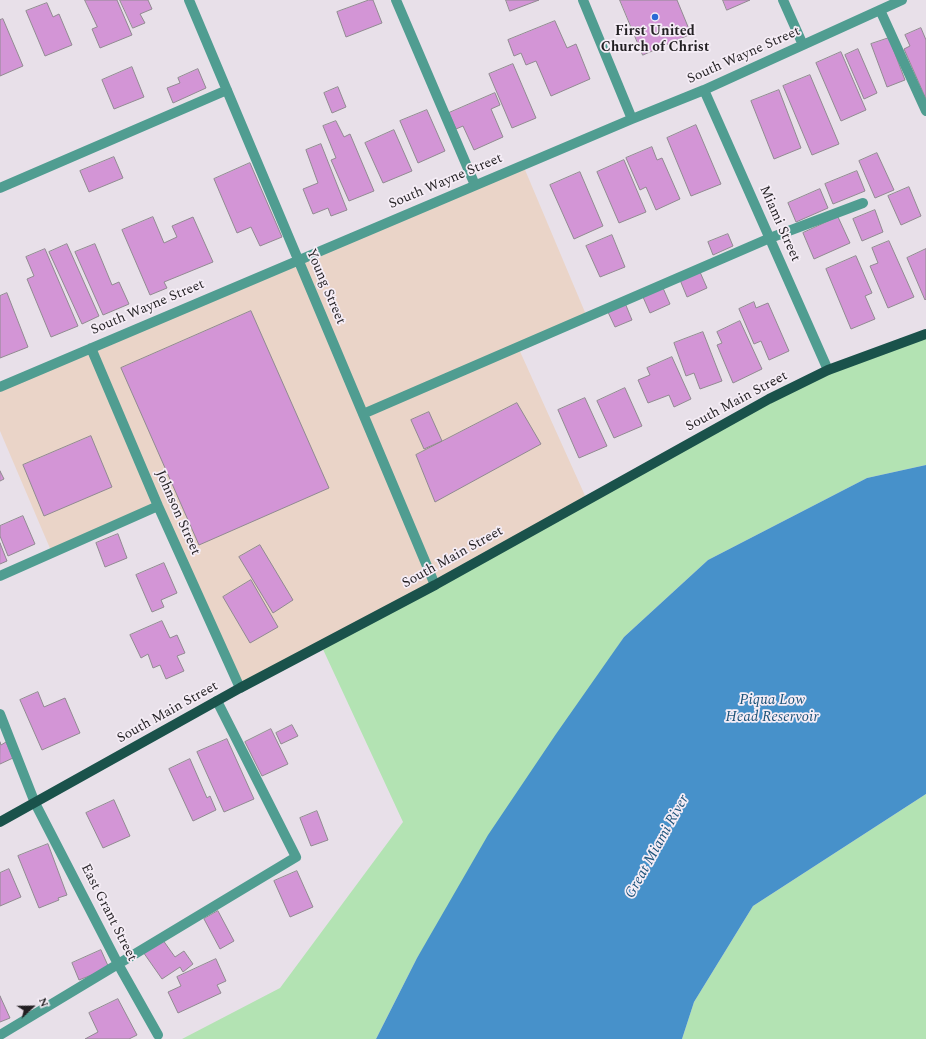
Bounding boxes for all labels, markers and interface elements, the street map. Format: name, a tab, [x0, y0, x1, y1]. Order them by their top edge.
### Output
marker: First United Church of Christ	[650, 12, 660, 22]
place label: First United Church of Christ	[601, 24, 709, 56]
street label: South Wayne Street	[685, 24, 803, 88]
street label: South Wayne Street	[387, 150, 505, 214]
street label: Miami Street	[755, 183, 803, 265]
street label: Young Street	[302, 247, 348, 327]
street label: South Wayne Street	[89, 276, 207, 340]
street label: South Main Street	[683, 368, 791, 436]
street label: Johnson Street	[151, 468, 203, 558]
street label: South Main Street	[400, 523, 506, 593]
street label: South Main Street	[115, 678, 221, 748]
water label: Piqua Low Head Reservoir	[725, 692, 819, 727]
water label: Great Miami River	[622, 792, 694, 902]
street label: East Grant Street	[76, 862, 140, 964]
north arrow	[12, 987, 52, 1027]
text: N	[34, 995, 53, 1010]

